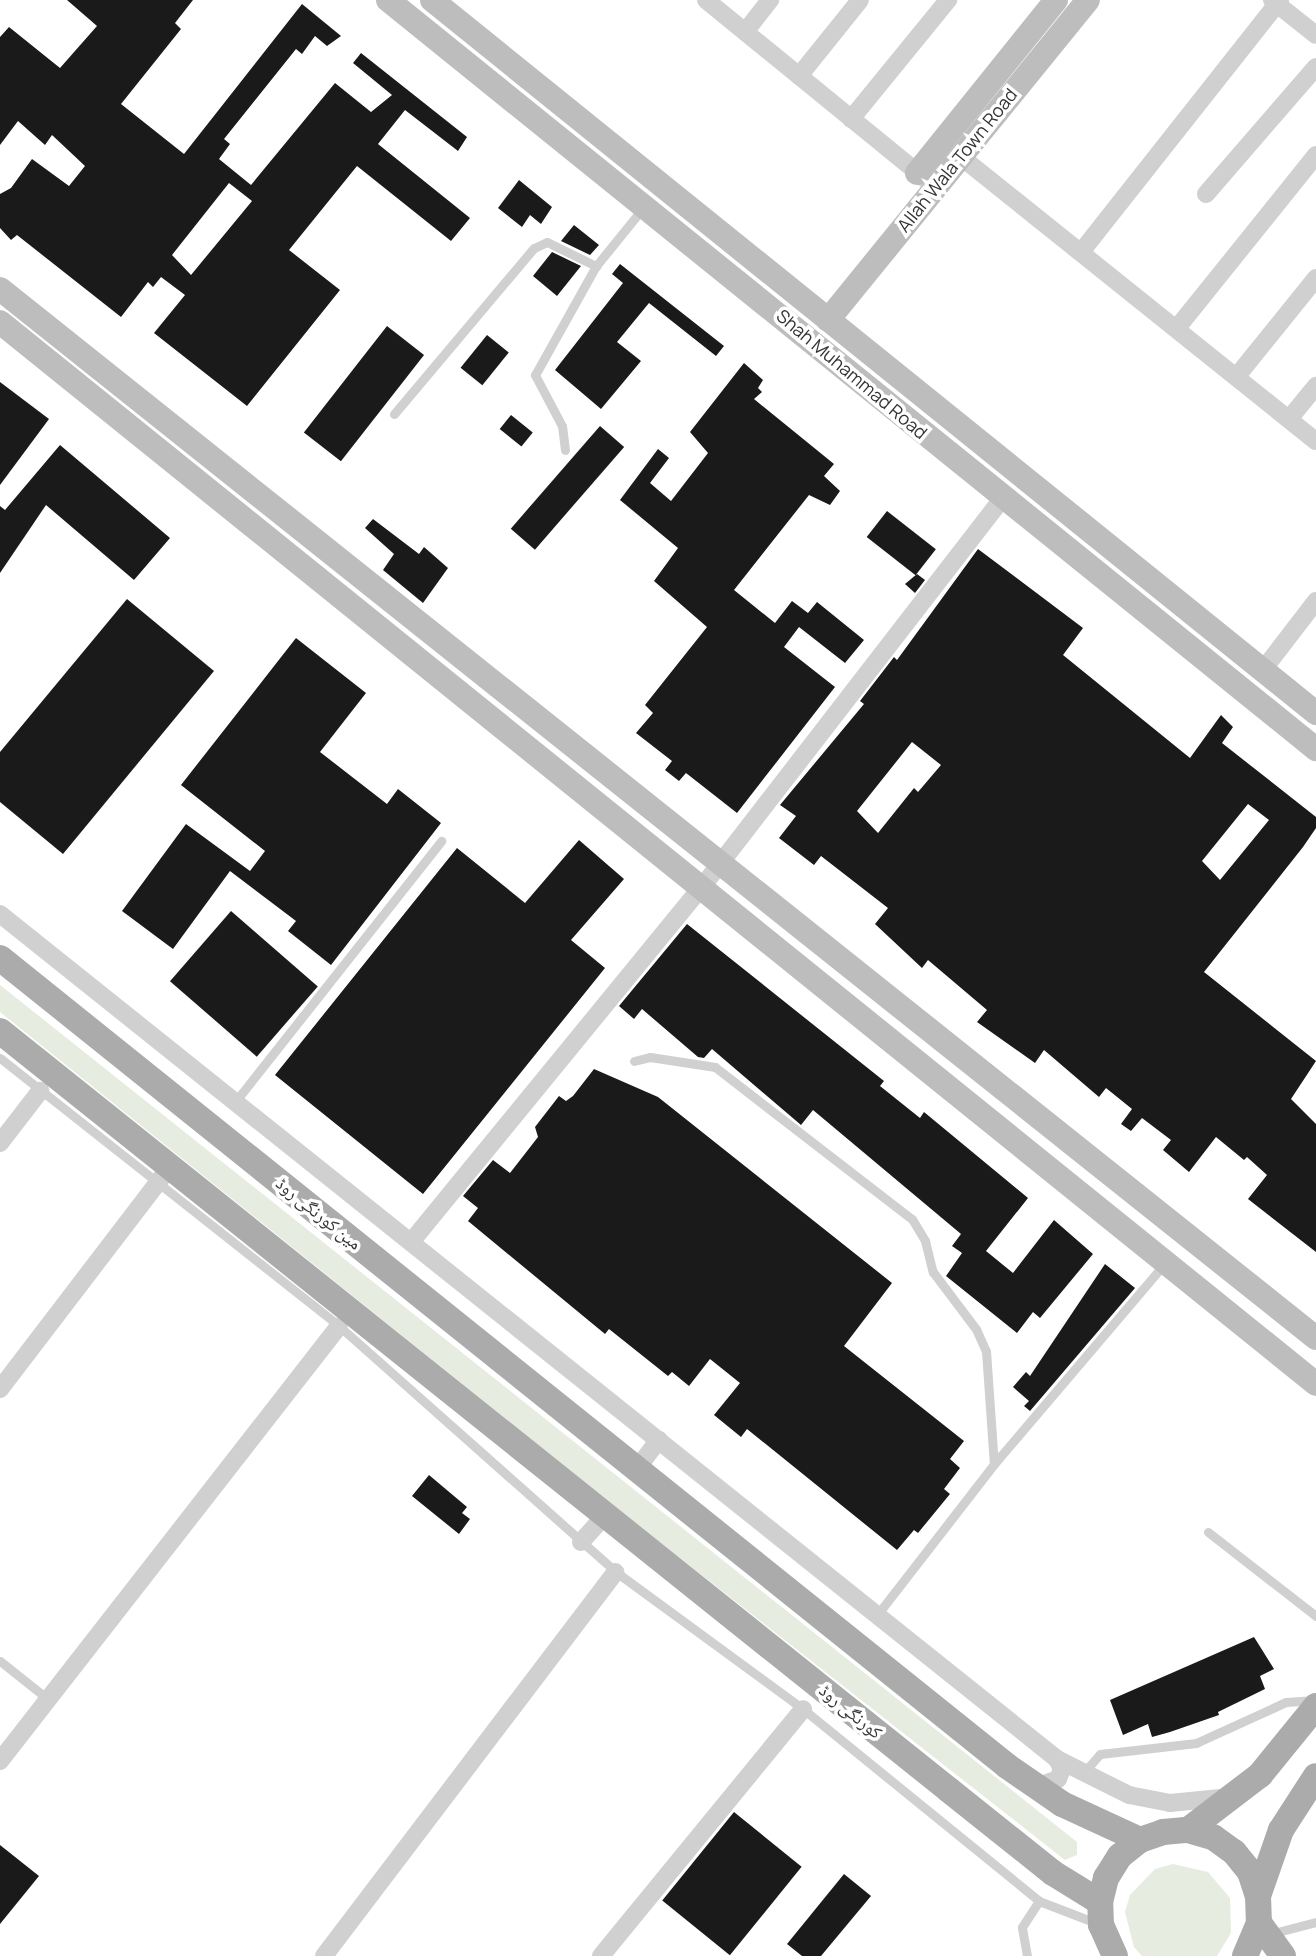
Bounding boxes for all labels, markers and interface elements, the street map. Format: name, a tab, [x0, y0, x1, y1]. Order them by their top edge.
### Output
street label: Allah Wala Town Road	[893, 84, 1021, 236]
street label: Shah Muhammad Road	[772, 305, 932, 443]
street label: مین کورنگی روڈ	[272, 1172, 366, 1254]
street label: کورنگی روڈ	[815, 1679, 887, 1743]

